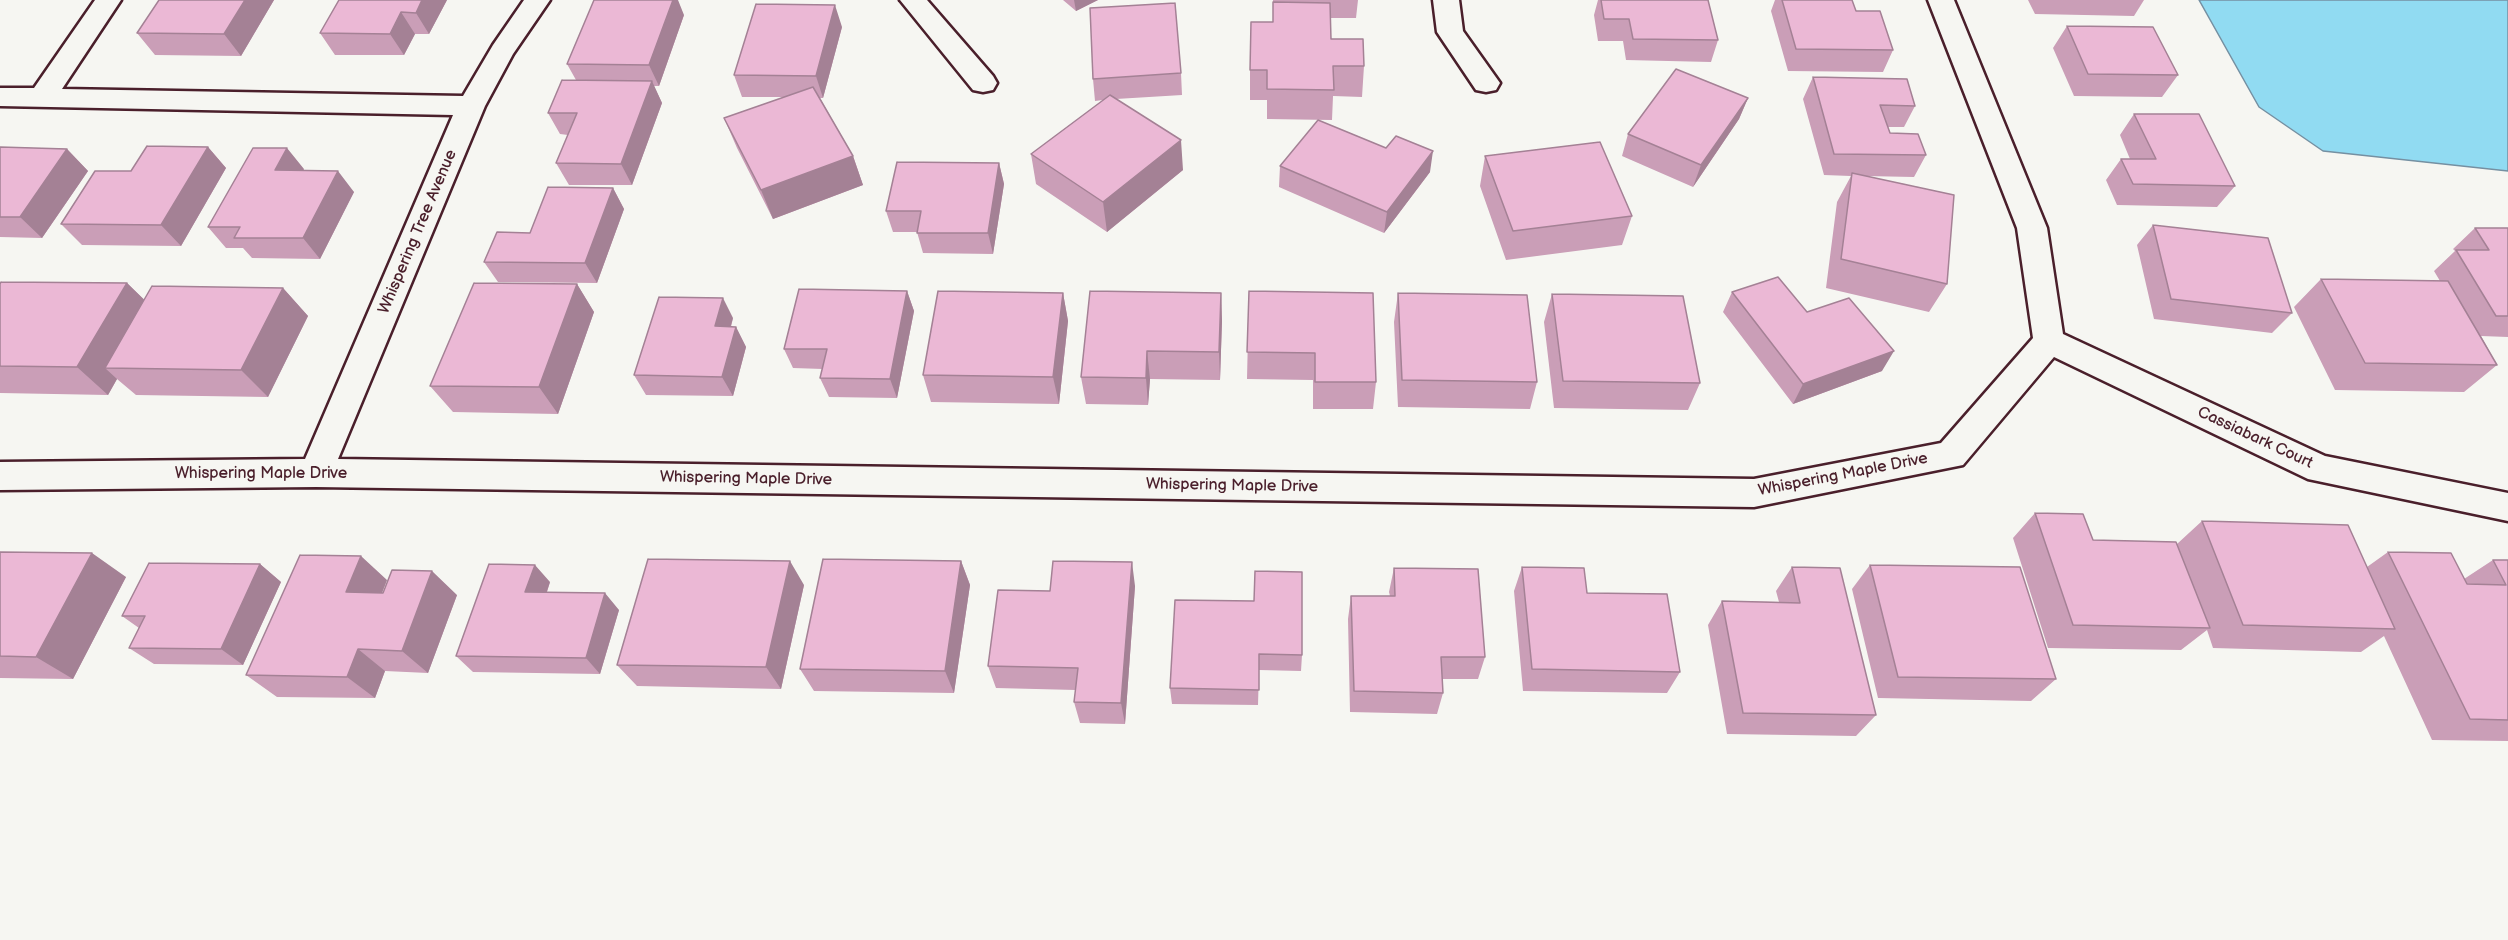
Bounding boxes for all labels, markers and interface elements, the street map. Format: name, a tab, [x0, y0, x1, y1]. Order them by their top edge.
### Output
street label: Whispering Tree Avenue	[375, 147, 461, 317]
street label: Cassiabark Court	[2194, 403, 2316, 473]
street label: Whispering Maple Drive	[1757, 449, 1929, 501]
street label: Whispering Maple Drive	[175, 464, 347, 484]
street label: Whispering Maple Drive	[660, 468, 832, 490]
street label: Whispering Maple Drive	[1146, 475, 1318, 497]

